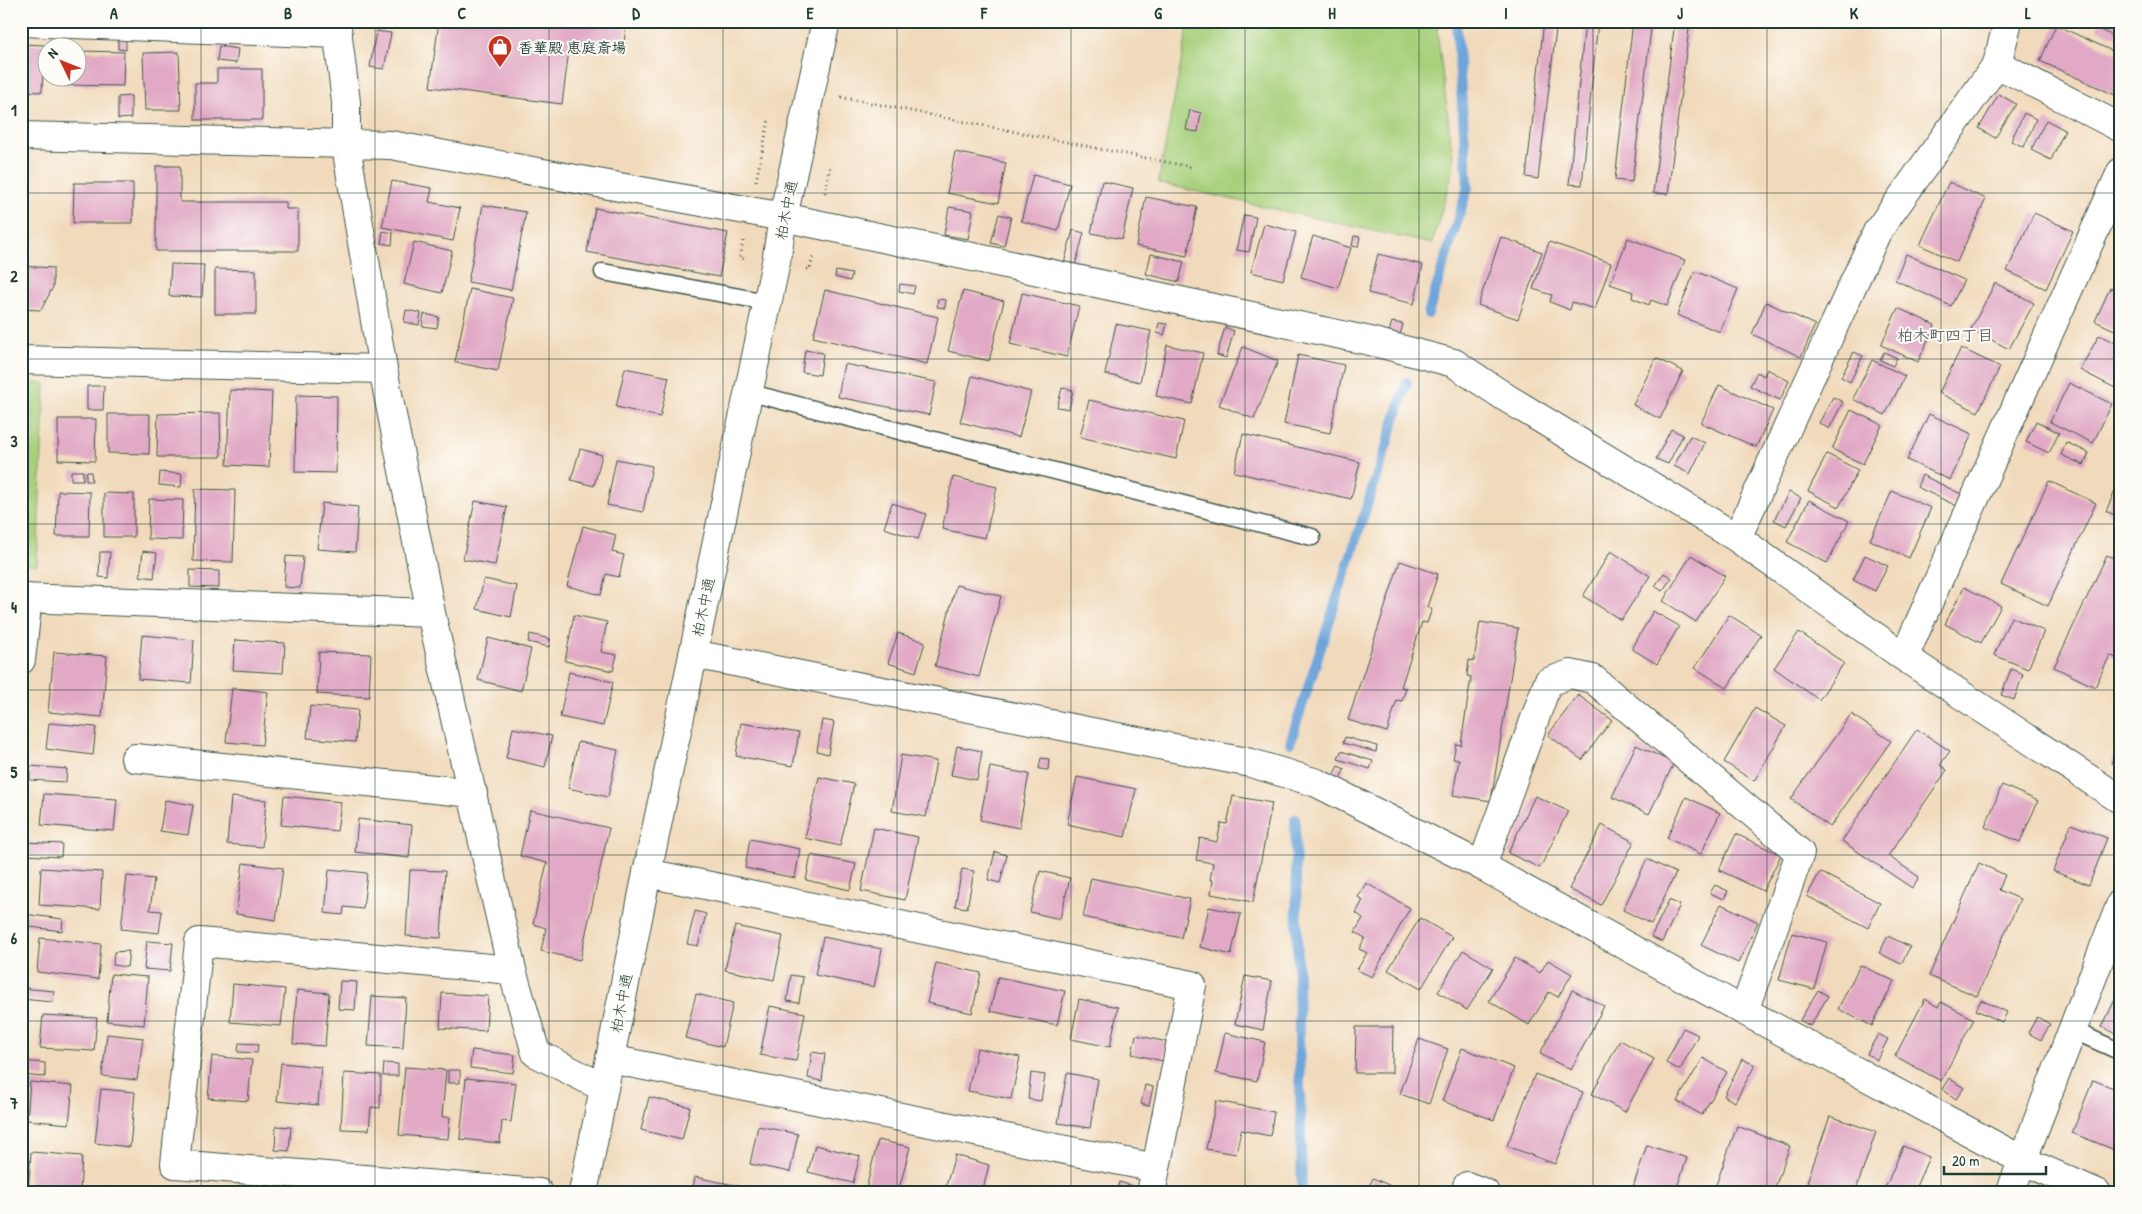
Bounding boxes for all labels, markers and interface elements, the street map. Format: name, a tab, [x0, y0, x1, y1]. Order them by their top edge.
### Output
text: A	[110, 2, 118, 24]
text: B	[284, 2, 292, 24]
text: C	[458, 2, 467, 24]
text: D	[632, 2, 640, 24]
text: E	[806, 2, 814, 24]
text: F	[980, 2, 988, 24]
text: G	[1154, 2, 1162, 24]
text: H	[1328, 2, 1336, 24]
text: I	[1504, 2, 1508, 24]
text: J	[1677, 2, 1683, 24]
text: K	[1850, 2, 1859, 24]
text: L	[2025, 2, 2031, 24]
shop icon: 香華殿 恵庭斎場	[487, 34, 513, 68]
place label: 香華殿 恵庭斎場	[518, 37, 626, 58]
north arrow	[38, 38, 88, 88]
text: N	[43, 43, 62, 62]
text: 1	[11, 99, 17, 121]
street label: 柏木中通	[770, 179, 802, 241]
text: 2	[10, 265, 18, 287]
district label: 柏木町四丁目	[1897, 324, 1993, 346]
text: 3	[10, 430, 18, 452]
street label: 柏木中通	[686, 575, 720, 639]
text: 4	[11, 596, 17, 618]
text: 5	[11, 761, 18, 783]
text: 6	[11, 927, 18, 949]
street label: 柏木中通	[605, 972, 637, 1034]
text: 7	[9, 1092, 18, 1114]
scale bar	[1944, 1144, 2047, 1176]
text: 20 m	[1952, 1150, 1979, 1171]

